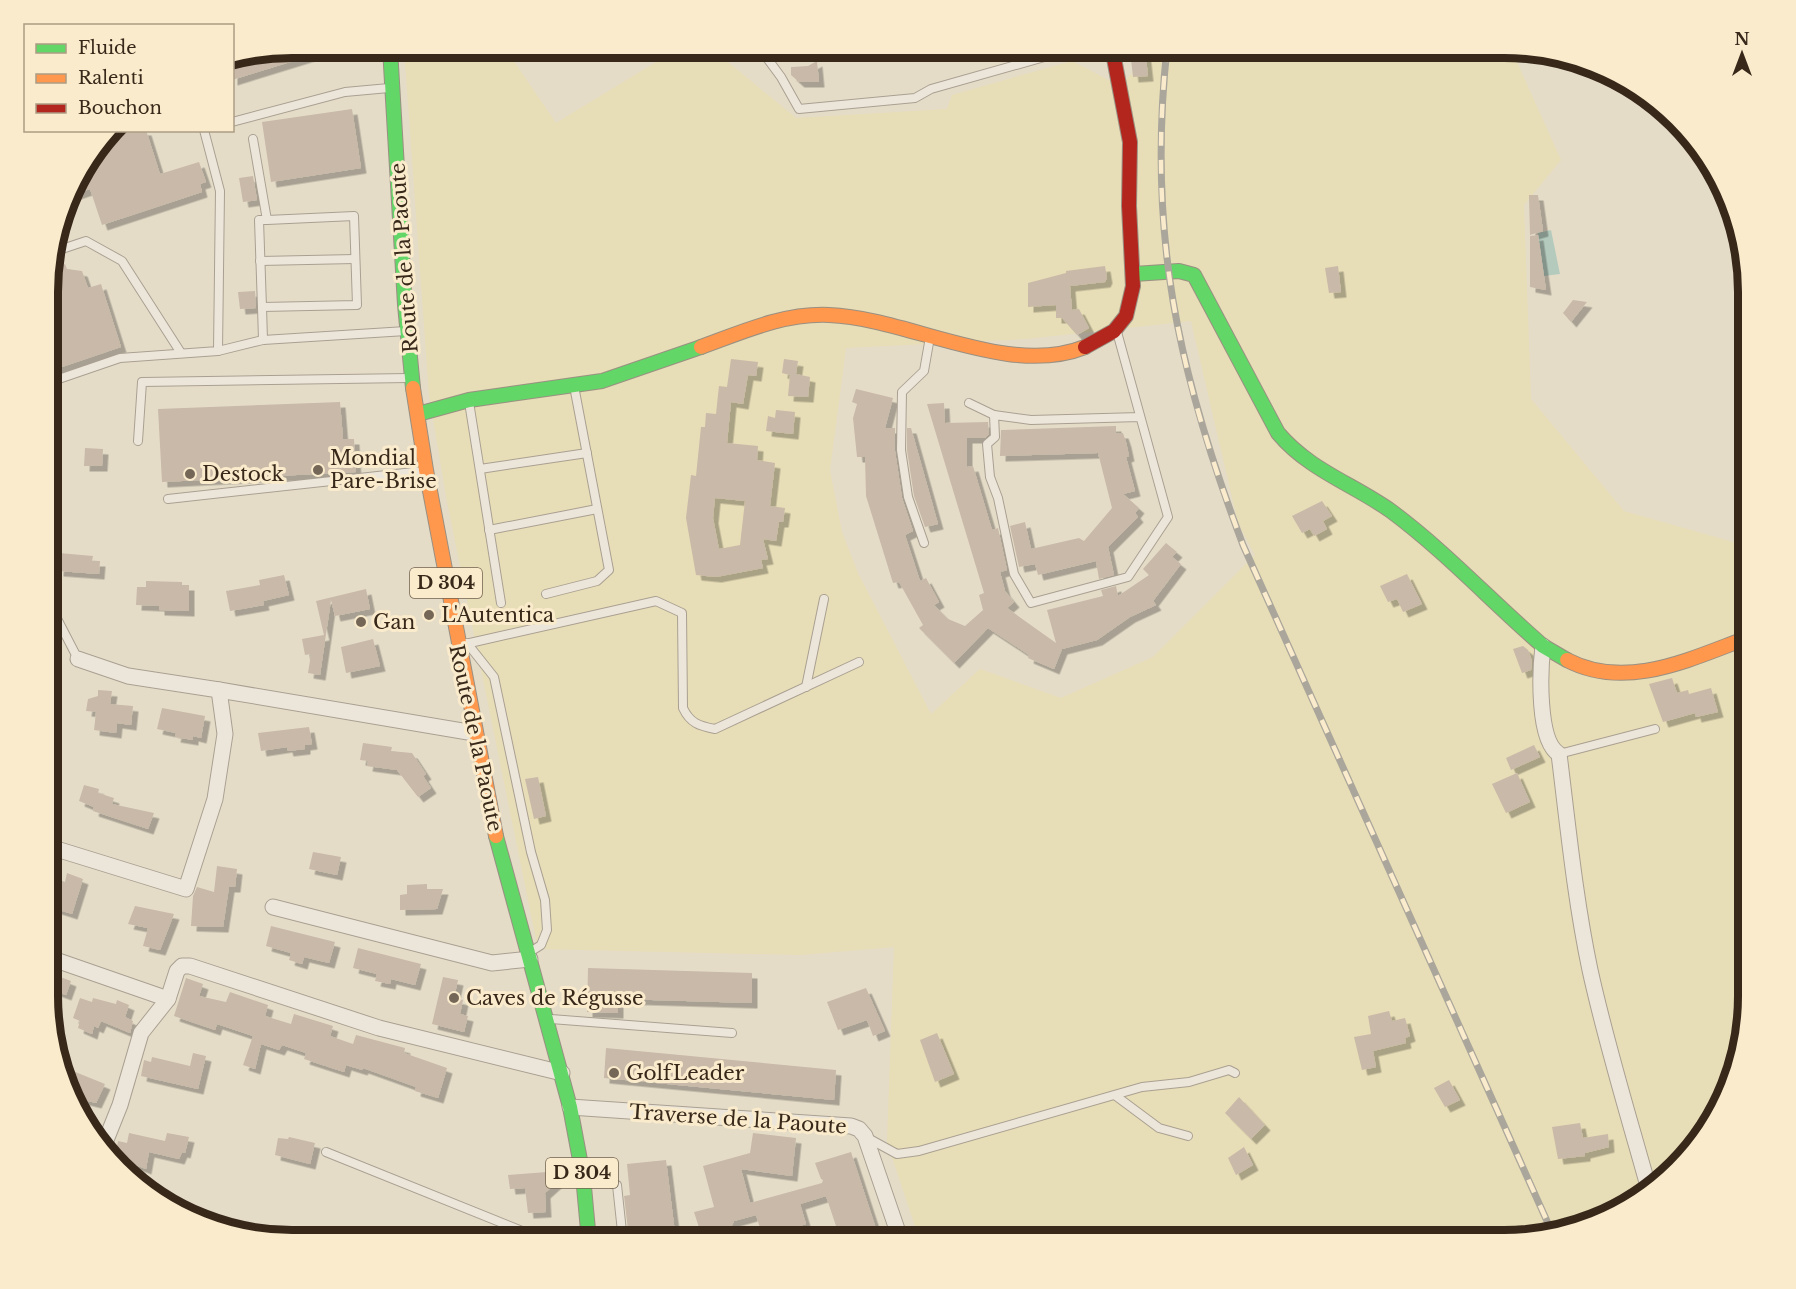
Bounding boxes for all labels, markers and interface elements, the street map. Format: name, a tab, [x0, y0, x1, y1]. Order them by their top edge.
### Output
legend	[24, 24, 234, 132]
north arrow	[1712, 24, 1772, 84]
text: N	[1734, 29, 1750, 49]
text: Fluide	[78, 37, 137, 59]
text: Ralenti	[78, 67, 144, 89]
text: Bouchon	[78, 97, 162, 119]
street label: Route de la Paoute	[385, 162, 423, 354]
place label: Mondial Pare-Brise	[330, 446, 437, 493]
place label: Destock	[202, 462, 285, 486]
marker: Mondial Pare-Brise	[311, 463, 325, 477]
marker: Destock	[183, 467, 197, 481]
road number: D 304	[410, 568, 482, 598]
place label: L'Autentica	[441, 603, 555, 627]
marker: L'Autentica	[422, 608, 436, 622]
place label: Gan	[373, 610, 415, 634]
marker: Gan	[354, 615, 368, 629]
street label: Route de la Paoute	[444, 642, 508, 834]
place label: Caves de Régusse	[466, 986, 644, 1010]
marker: Caves de Régusse	[447, 991, 461, 1005]
place label: GolfLeader	[626, 1061, 745, 1085]
marker: GolfLeader	[607, 1066, 621, 1080]
street label: Traverse de la Paoute	[629, 1099, 847, 1139]
road number: D 304	[546, 1158, 618, 1188]

